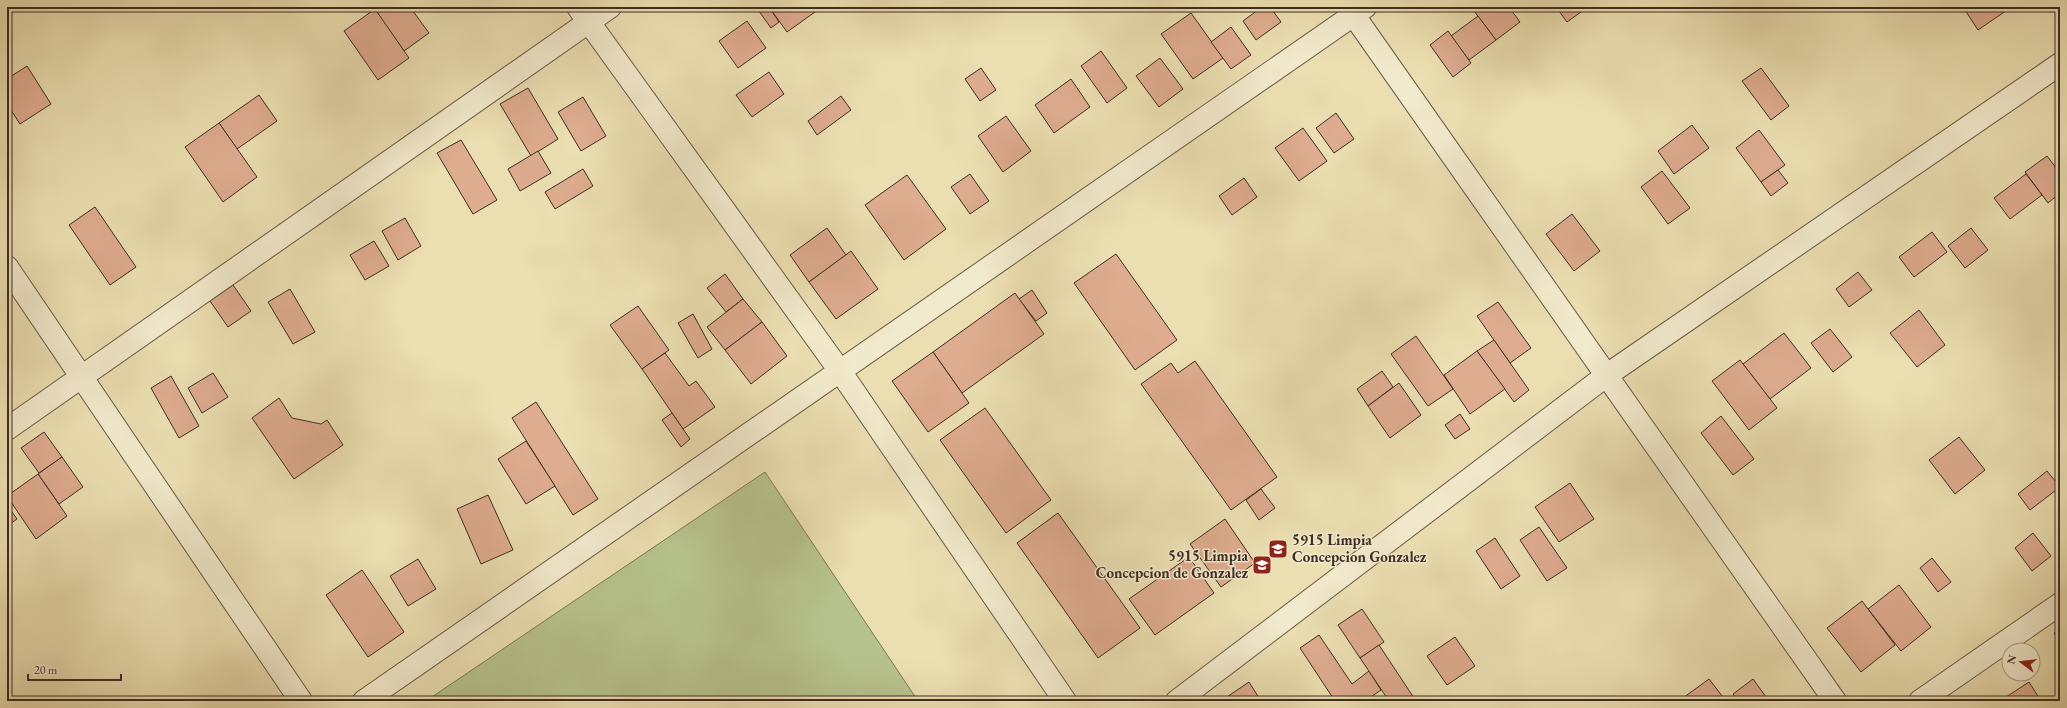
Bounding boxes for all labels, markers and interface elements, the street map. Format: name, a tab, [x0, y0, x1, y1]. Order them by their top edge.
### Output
place label: 5915 Limpia Concepcion Gonzalez	[1292, 530, 1427, 566]
school or university icon: 5915 Limpia Concepcion Gonzalez	[1267, 538, 1289, 560]
place label: 5915 Limpia Concepcion de Gonzalez	[1096, 546, 1248, 582]
school or university icon: 5915 Limpia Concepcion de Gonzalez	[1251, 554, 1273, 576]
north arrow	[2001, 642, 2041, 682]
text: N	[2003, 653, 2019, 666]
scale bar	[28, 656, 121, 682]
text: 20 m	[34, 662, 58, 678]

